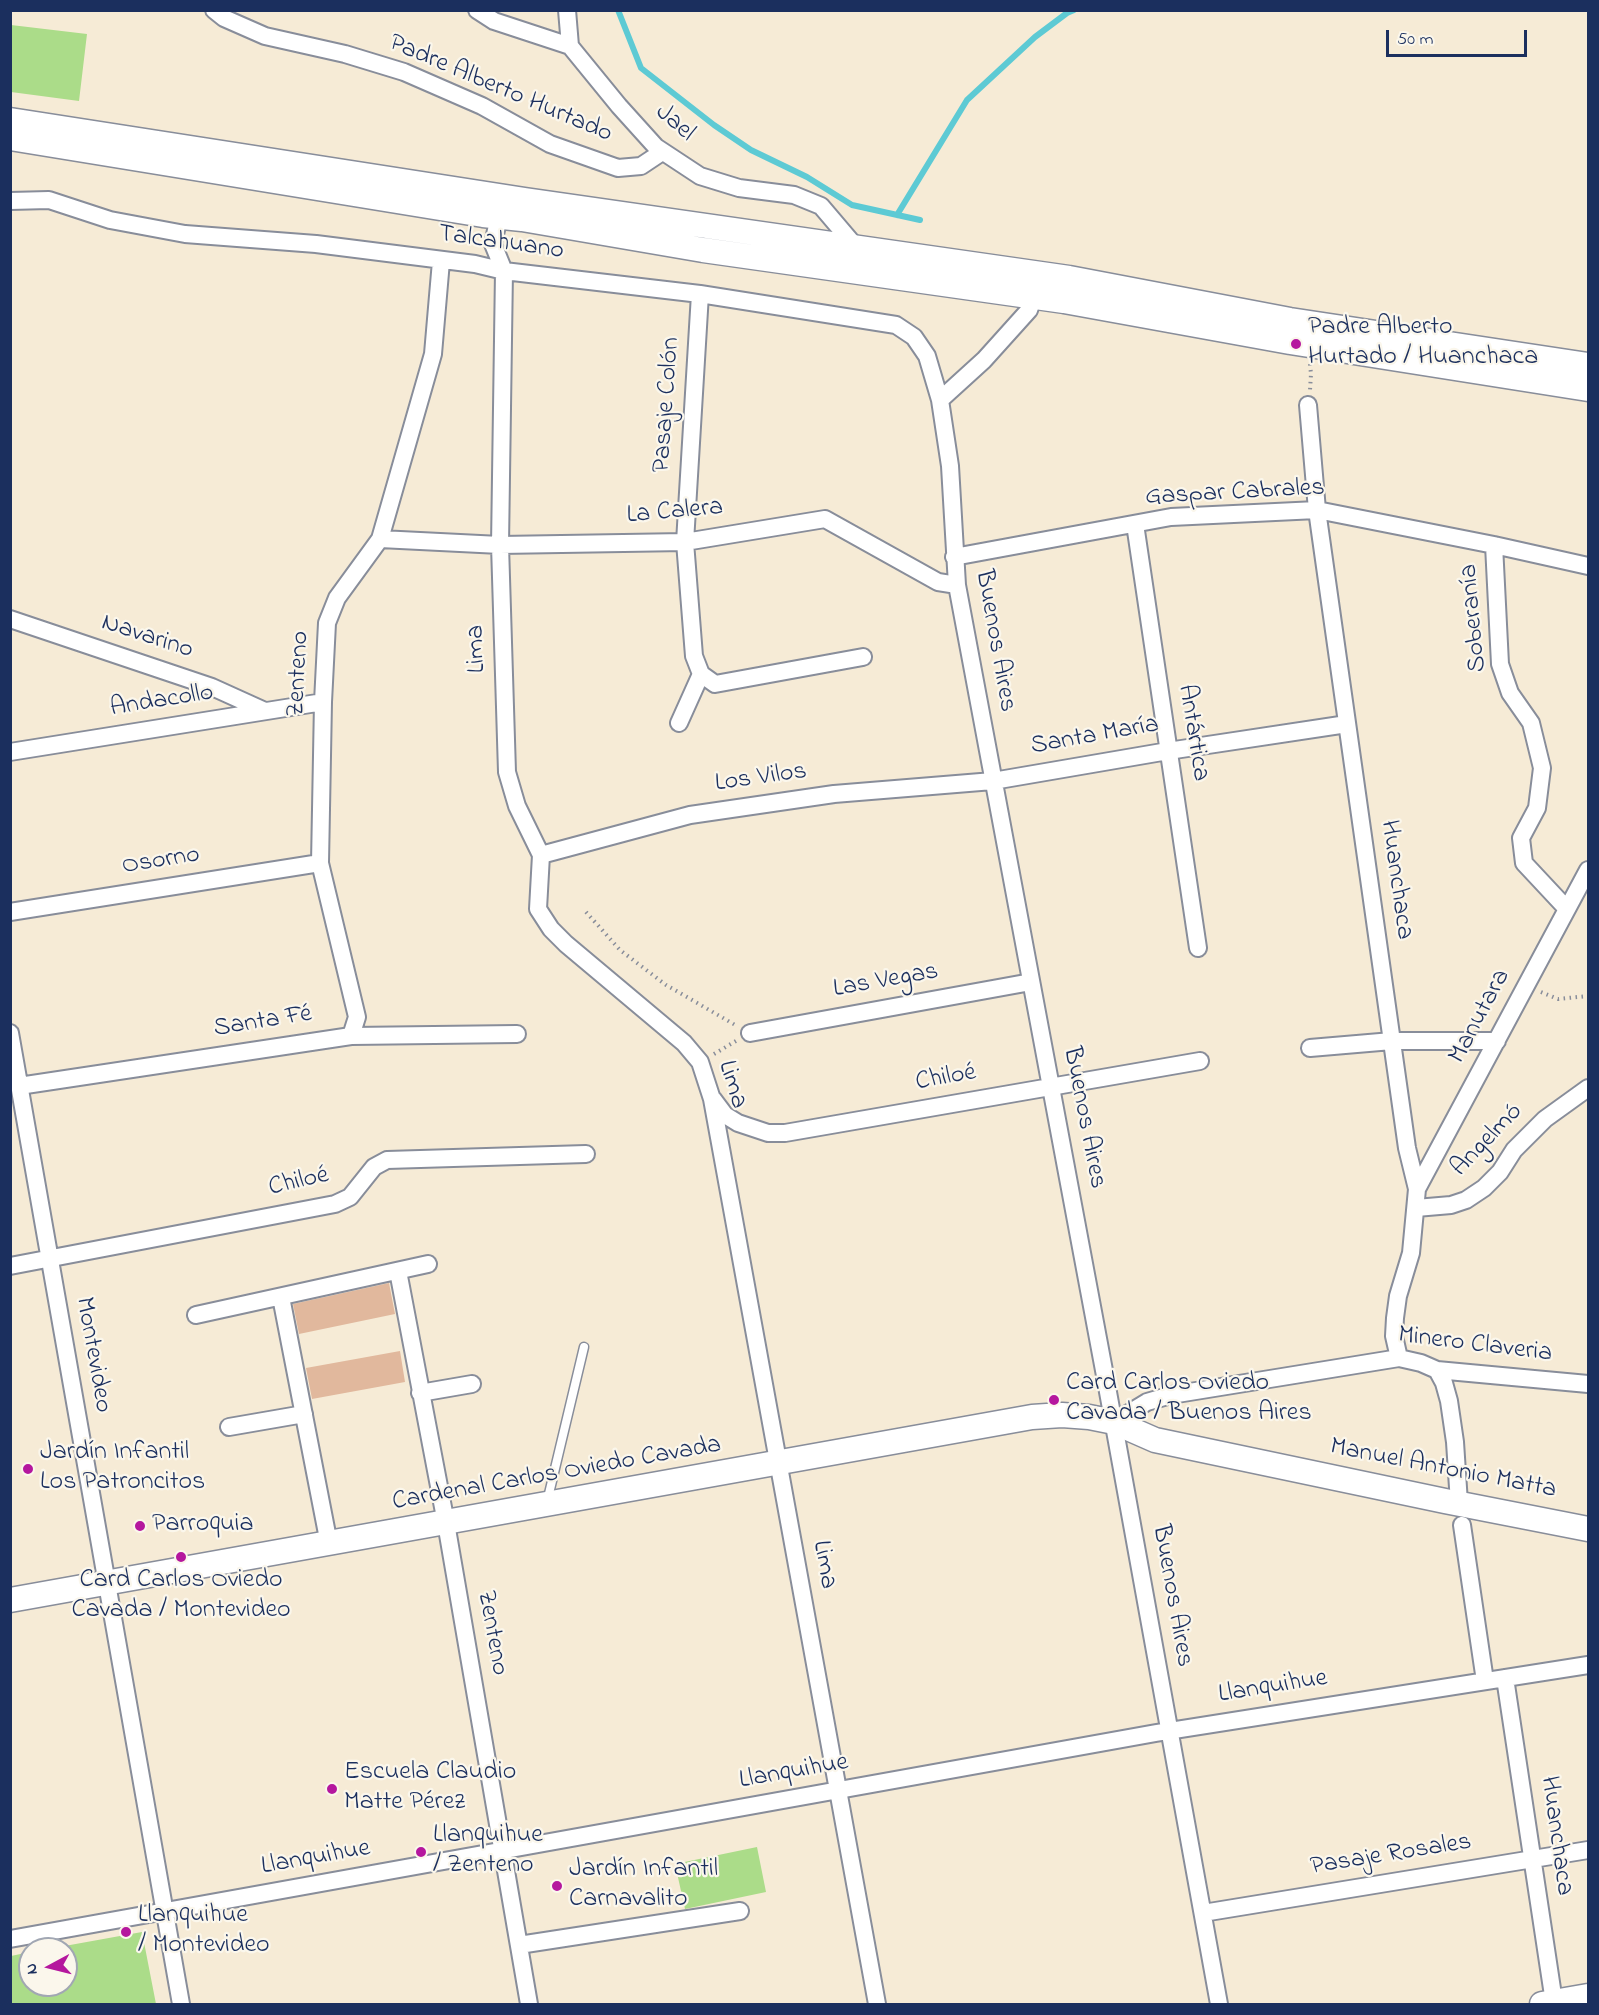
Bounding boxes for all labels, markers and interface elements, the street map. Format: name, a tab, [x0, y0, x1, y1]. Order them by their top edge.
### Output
scale bar	[1389, 18, 1530, 56]
text: 50 m	[1397, 27, 1434, 53]
street label: Padre Alberto Hurtado	[384, 29, 616, 151]
street label: Jael	[648, 98, 700, 150]
street label: Talcahuano	[436, 220, 566, 268]
place label: Padre Alberto Hurtado / Huanchaca	[1308, 313, 1538, 374]
street label: Pasaje Colón	[648, 336, 688, 474]
marker: Padre Alberto Hurtado / Huanchaca	[1289, 337, 1303, 351]
street label: Gaspar Cabrales	[1144, 474, 1326, 514]
street label: La Calera	[626, 493, 724, 533]
street label: Soberanía	[1455, 563, 1495, 673]
street label: Buenos Aires	[966, 568, 1022, 714]
street label: Navarino	[97, 609, 197, 667]
street label: Lima	[462, 624, 494, 674]
street label: Zenteno	[282, 630, 318, 718]
street label: Andacollo	[108, 678, 216, 726]
street label: Antártica	[1169, 682, 1215, 784]
street label: Santa María	[1029, 710, 1161, 764]
street label: Los Vilos	[713, 757, 809, 801]
street label: Huanchaca	[1371, 818, 1419, 942]
street label: Osorno	[120, 840, 202, 884]
street label: Las Vegas	[831, 957, 941, 1007]
street label: Manutara	[1443, 965, 1519, 1069]
street label: Santa Fé	[212, 1000, 314, 1046]
street label: Buenos Aires	[1054, 1045, 1112, 1191]
street label: Lima	[709, 1057, 753, 1113]
street label: Chiloé	[913, 1058, 979, 1100]
street label: Angelmó	[1445, 1098, 1531, 1184]
street label: Chiloé	[266, 1161, 332, 1205]
street label: Montevideo	[66, 1295, 118, 1415]
street label: Minero Claveria	[1396, 1321, 1554, 1371]
place label: Card Carlos Oviedo Cavada / Buenos Aires	[1066, 1369, 1312, 1430]
marker: Card Carlos Oviedo Cavada / Buenos Aires	[1047, 1393, 1061, 1407]
street label: Cardenal Carlos Oviedo Cavada	[390, 1431, 724, 1519]
street label: Manuel Antonio Matta	[1327, 1433, 1559, 1507]
place label: Jardín Infantil Los Patroncitos	[40, 1438, 205, 1500]
marker: Jardín Infantil Los Patroncitos	[21, 1462, 35, 1476]
place label: Parroquia	[152, 1510, 254, 1542]
marker: Parroquia	[133, 1519, 147, 1533]
street label: Buenos Aires	[1143, 1523, 1199, 1669]
street label: Lima	[803, 1538, 843, 1592]
marker: Card Carlos Oviedo Cavada / Montevideo	[174, 1550, 188, 1564]
place label: Card Carlos Oviedo Cavada / Montevideo	[71, 1566, 291, 1628]
street label: Zenteno	[468, 1588, 514, 1678]
street label: Llanquihue	[1216, 1664, 1330, 1712]
street label: Llanquihue	[737, 1748, 851, 1798]
place label: Escuela Claudio Matte Pérez	[344, 1758, 516, 1820]
street label: Huanchaca	[1531, 1774, 1579, 1898]
marker: Escuela Claudio Matte Pérez	[325, 1782, 339, 1796]
place label: Llanquihue / Zenteno	[433, 1821, 543, 1882]
street label: Pasaje Rosales	[1308, 1828, 1474, 1884]
street label: Llanquihue	[259, 1834, 373, 1884]
marker: Llanquihue / Zenteno	[414, 1845, 428, 1859]
place label: Jardín Infantil Carnavalito	[569, 1855, 718, 1916]
marker: Jardín Infantil Carnavalito	[550, 1879, 564, 1893]
place label: Llanquihue / Montevideo	[138, 1901, 270, 1962]
marker: Llanquihue / Montevideo	[119, 1925, 133, 1939]
north arrow	[18, 1937, 78, 1997]
text: N	[20, 1962, 45, 1976]

